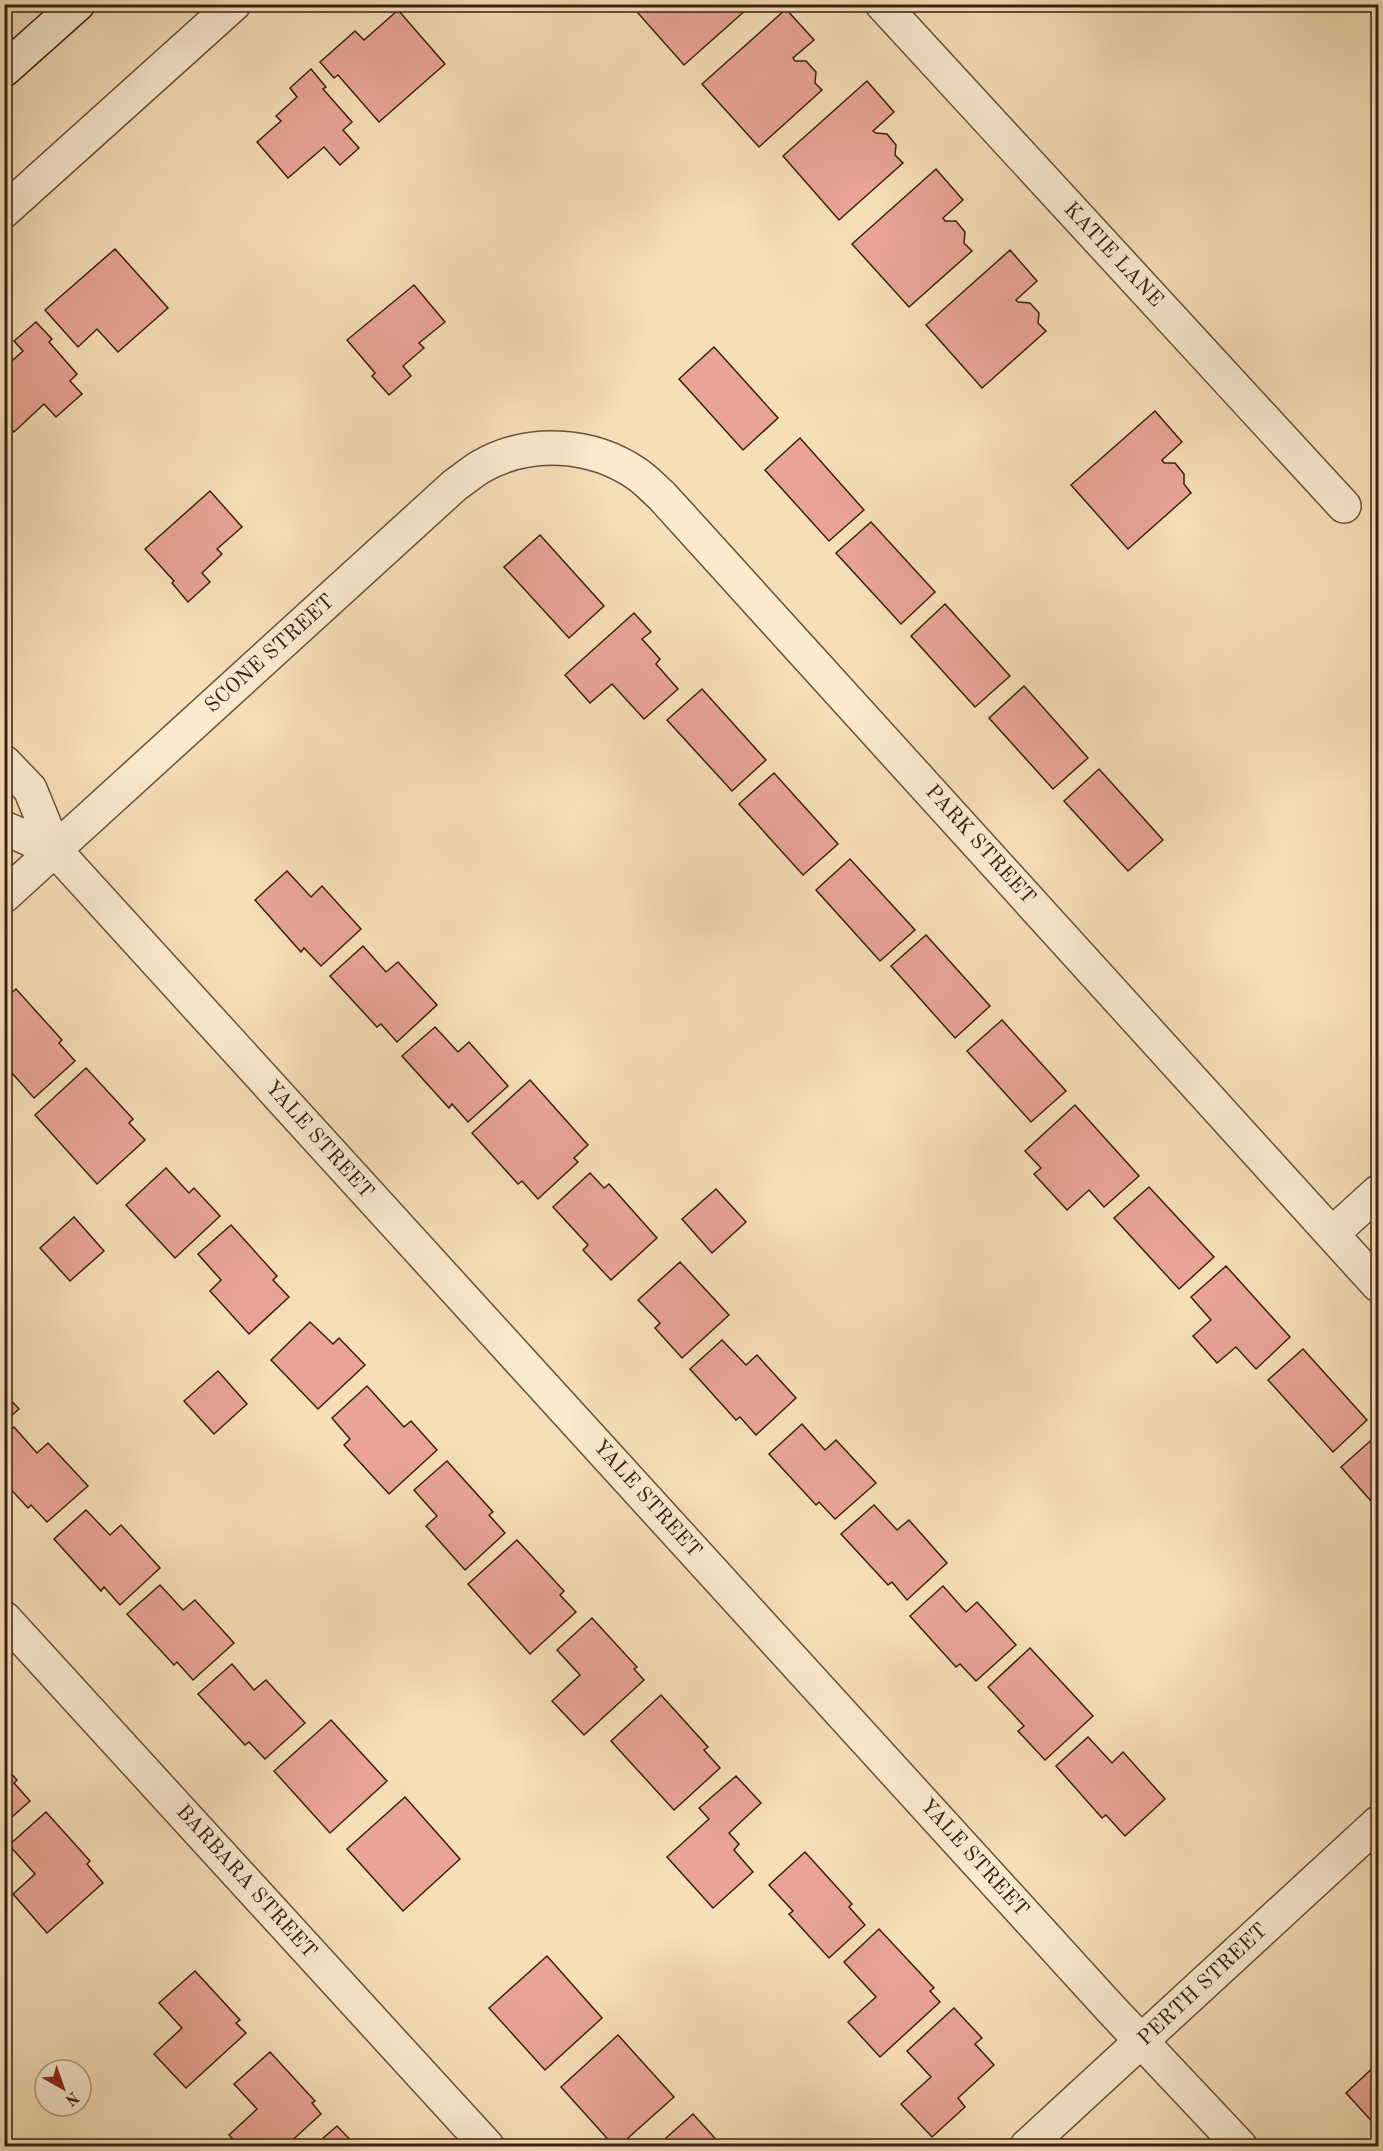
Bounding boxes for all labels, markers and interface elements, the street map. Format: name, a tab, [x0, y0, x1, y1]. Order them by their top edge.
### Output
street label: KATIE LANE	[1059, 199, 1167, 311]
street label: SCONE STREET	[202, 591, 338, 717]
street label: PARK STREET	[921, 781, 1039, 909]
street label: YALE STREET	[261, 1077, 377, 1203]
street label: YALE STREET	[589, 1436, 705, 1562]
street label: YALE STREET	[916, 1795, 1032, 1921]
street label: BARBARA STREET	[172, 1801, 320, 1963]
street label: PERTH STREET	[1134, 1920, 1272, 2050]
north arrow	[33, 2058, 93, 2118]
text: N	[61, 2088, 81, 2109]

